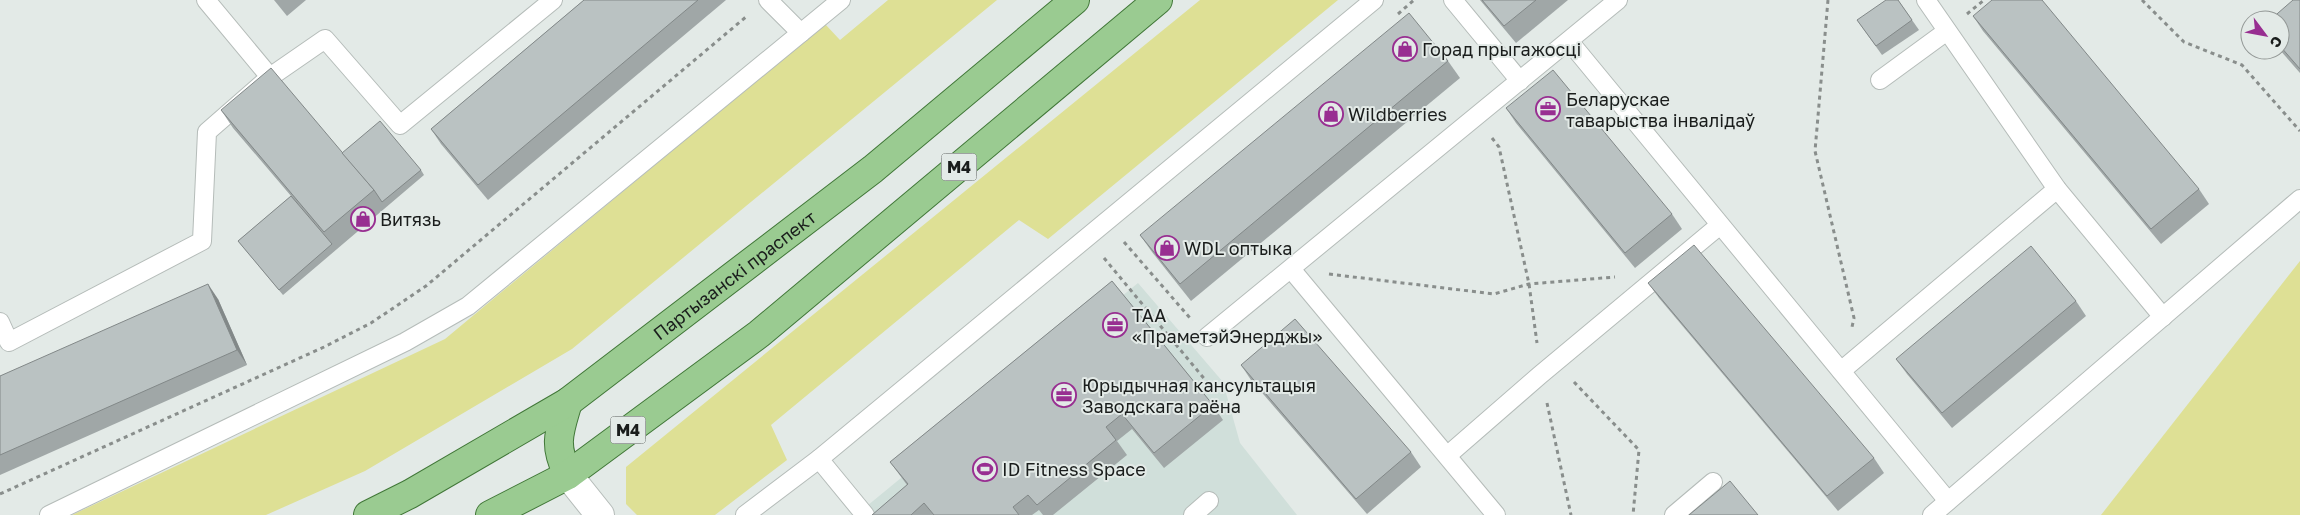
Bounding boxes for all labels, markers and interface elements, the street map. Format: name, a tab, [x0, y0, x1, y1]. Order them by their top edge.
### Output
north arrow	[2240, 10, 2290, 60]
text: С	[2267, 33, 2286, 51]
shop icon: Горад прыгажосці	[1392, 36, 1418, 62]
place label: Горад прыгажосці	[1422, 38, 1581, 60]
place label: Беларускае таварыства інвалідаў	[1566, 88, 1755, 131]
office icon: Беларускае таварыства інвалідаў	[1535, 96, 1561, 122]
shop icon: Wildberries	[1318, 101, 1344, 127]
place label: Wildberries	[1348, 103, 1447, 125]
road number: М4	[942, 154, 976, 180]
shop icon: Витязь	[350, 206, 376, 232]
street label: Партызанскі праспект	[649, 206, 820, 344]
place label: Витязь	[380, 208, 441, 230]
shop icon: WDL оптыка	[1154, 235, 1180, 261]
place label: WDL оптыка	[1184, 237, 1293, 259]
place label: ТАА «ПраметэйЭнерджы»	[1132, 304, 1322, 347]
office icon: ТАА «ПраметэйЭнерджы»	[1102, 312, 1128, 338]
place label: Юрыдычная кансультацыя Заводскага раёна	[1082, 374, 1316, 417]
office icon: Юрыдычная кансультацыя Заводскага раёна	[1051, 382, 1077, 408]
road number: М4	[610, 416, 646, 444]
sports icon: ID Fitness Space	[972, 456, 998, 482]
place label: ID Fitness Space	[1002, 458, 1146, 480]

